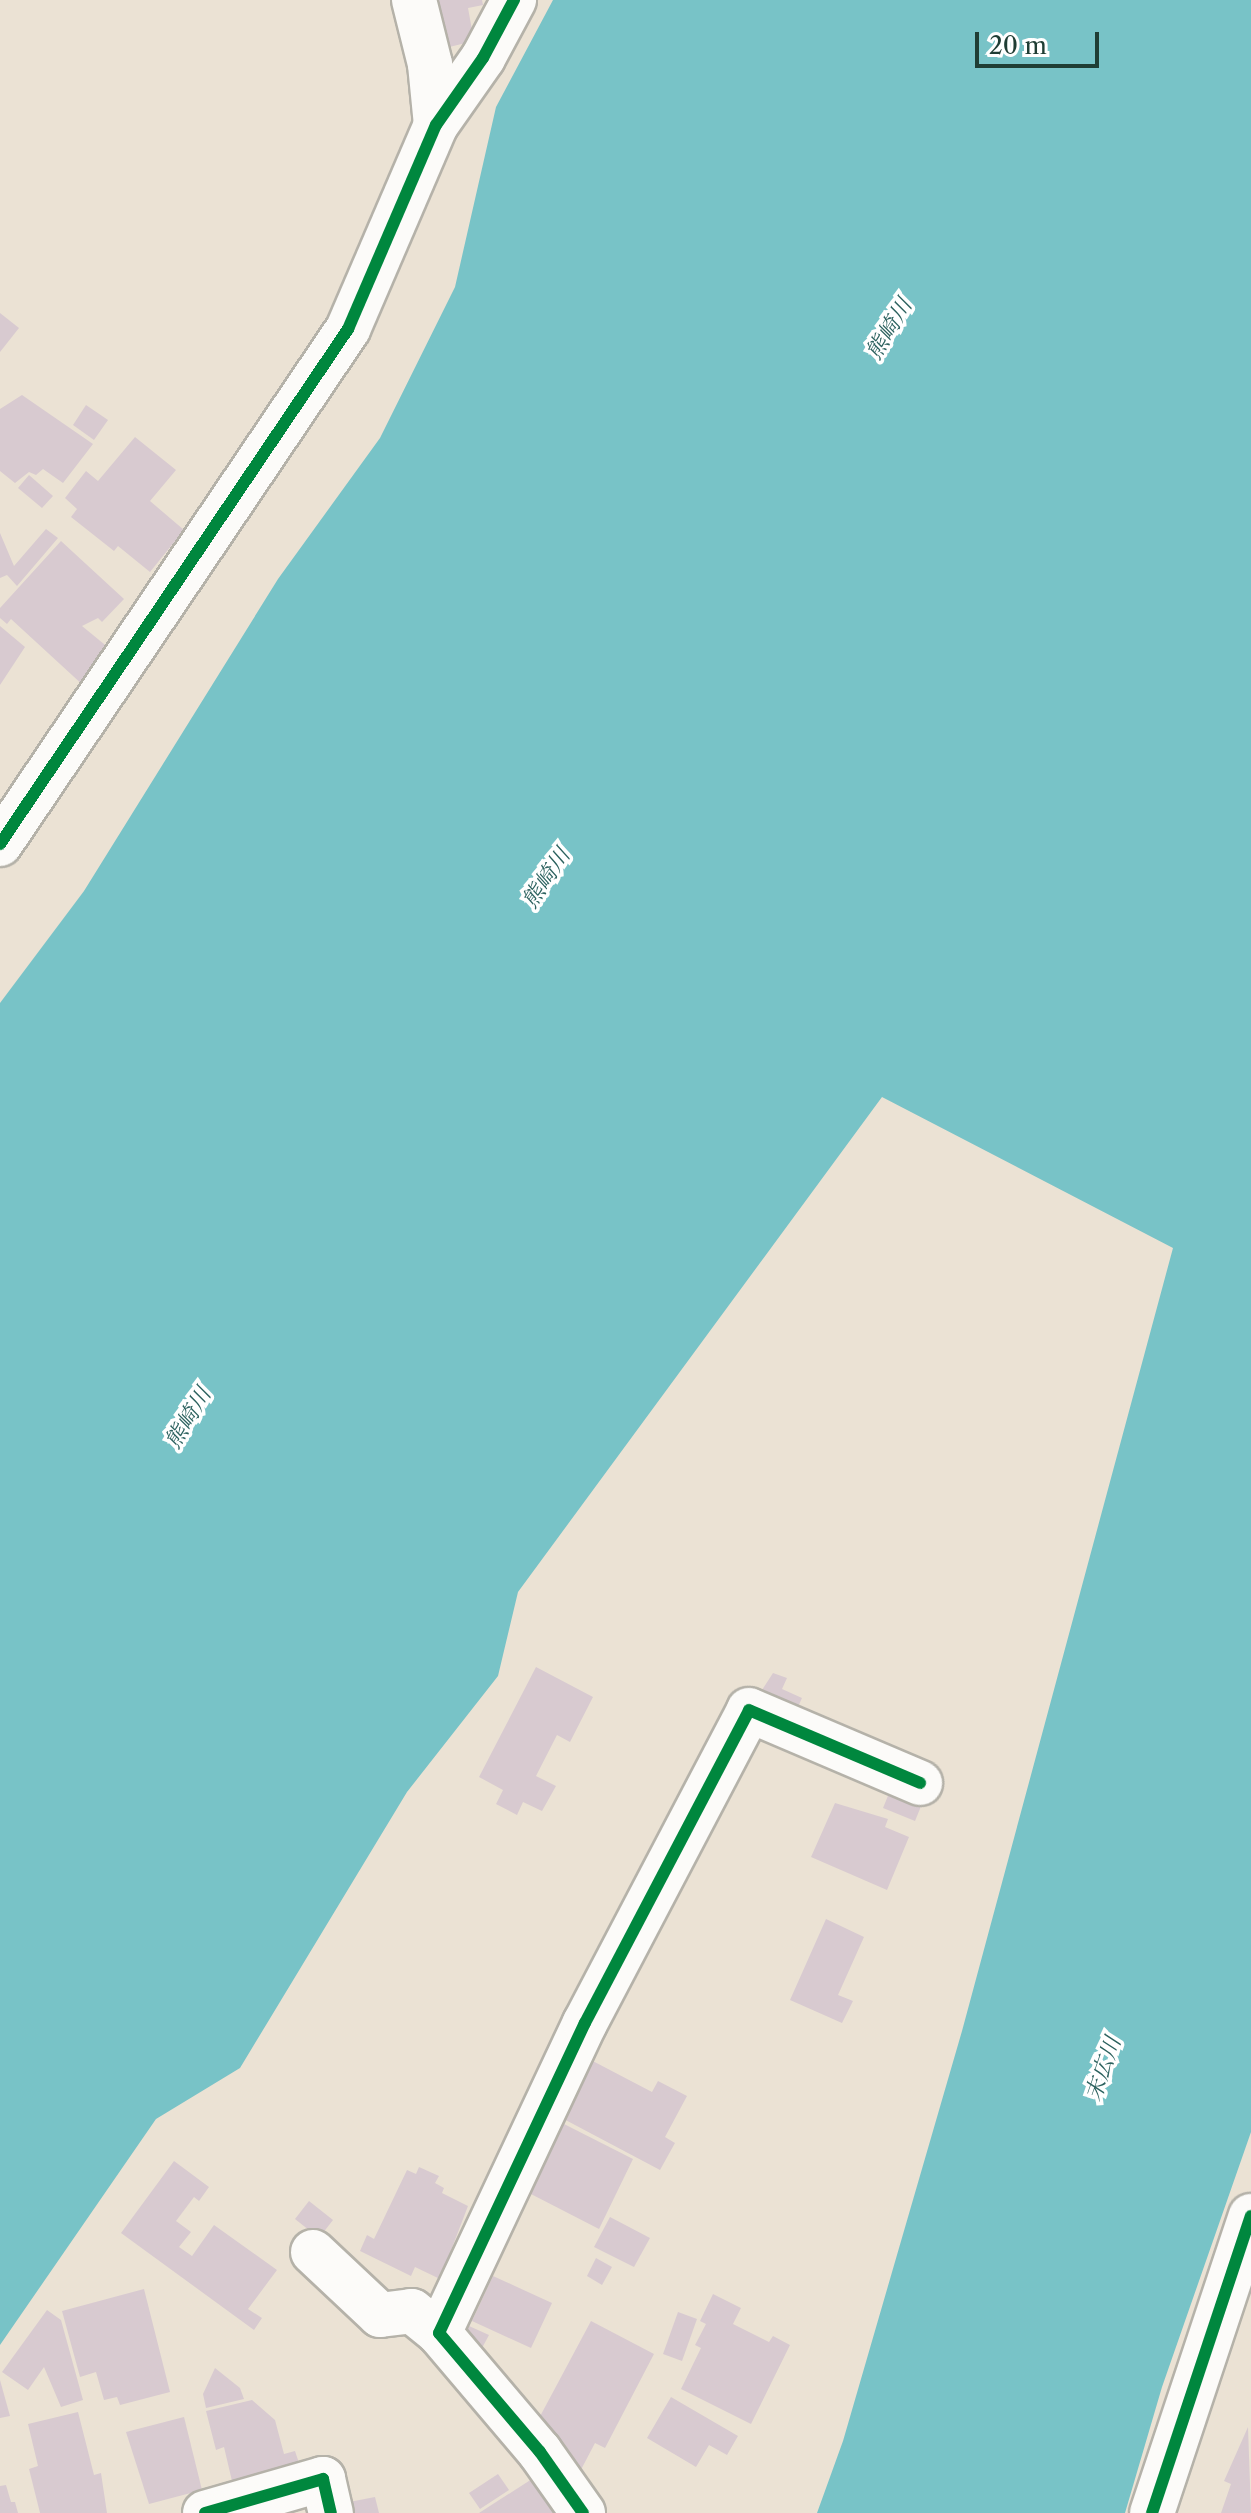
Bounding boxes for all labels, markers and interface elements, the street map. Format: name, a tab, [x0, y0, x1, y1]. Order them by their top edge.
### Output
scale bar	[979, 16, 1103, 66]
text: 20 m	[989, 31, 1047, 60]
water label: 熊崎川	[861, 294, 917, 364]
water label: 熊崎川	[517, 843, 575, 913]
water label: 熊崎川	[160, 1383, 216, 1453]
water label: 末広川	[1080, 2034, 1126, 2104]

